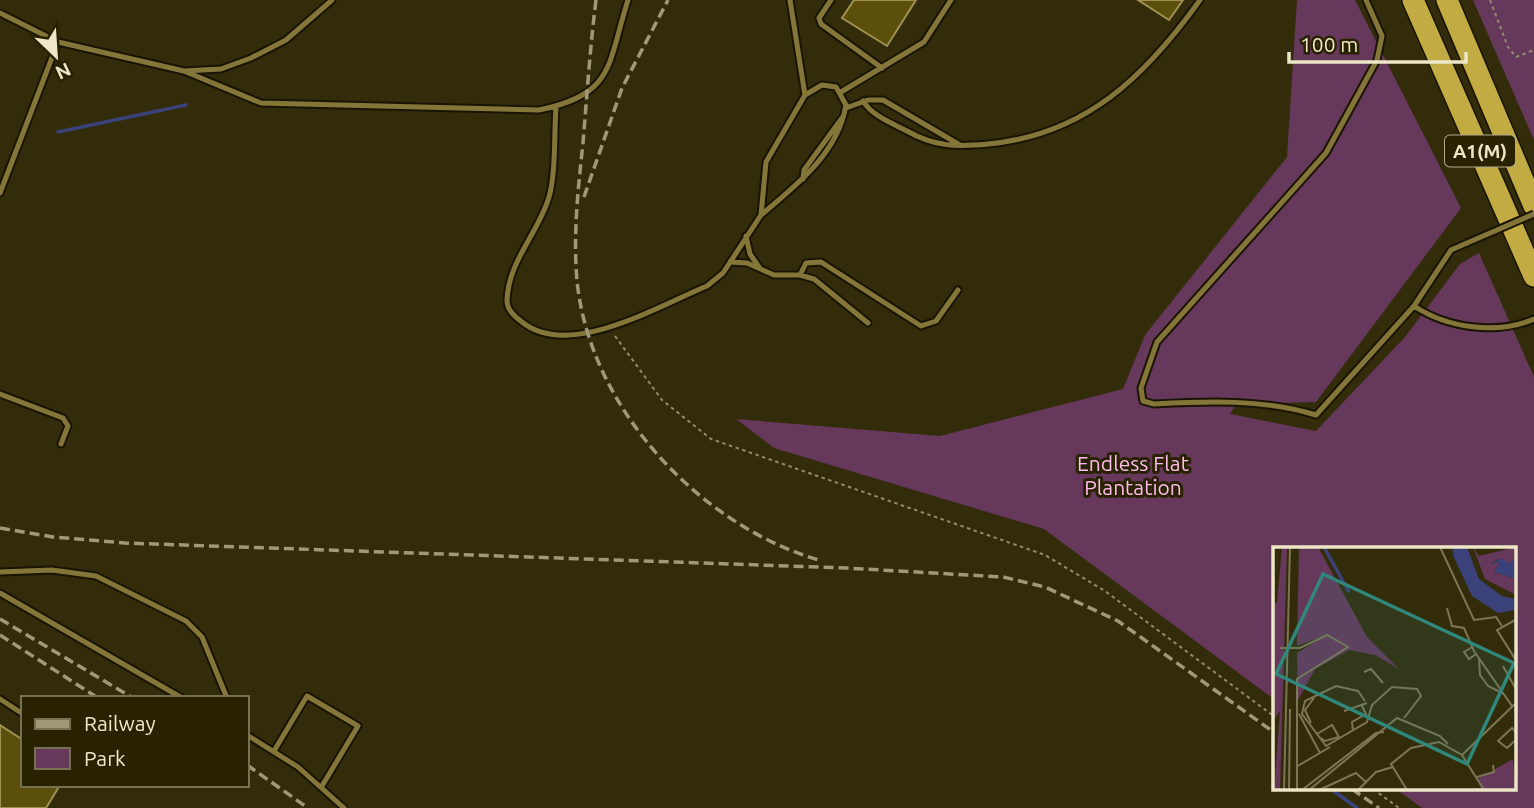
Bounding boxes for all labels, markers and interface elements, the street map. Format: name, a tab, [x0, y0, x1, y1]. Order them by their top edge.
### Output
north arrow	[21, 21, 91, 91]
scale bar	[1289, 21, 1466, 65]
text: 100 m	[1300, 32, 1358, 56]
text: N	[52, 58, 74, 84]
road number: A1(M)	[1445, 136, 1515, 167]
park label: Endless Flat Plantation	[1077, 451, 1189, 499]
inset map	[1273, 547, 1516, 790]
legend	[21, 696, 248, 787]
text: Railway	[84, 711, 156, 735]
text: Park	[84, 746, 126, 770]

